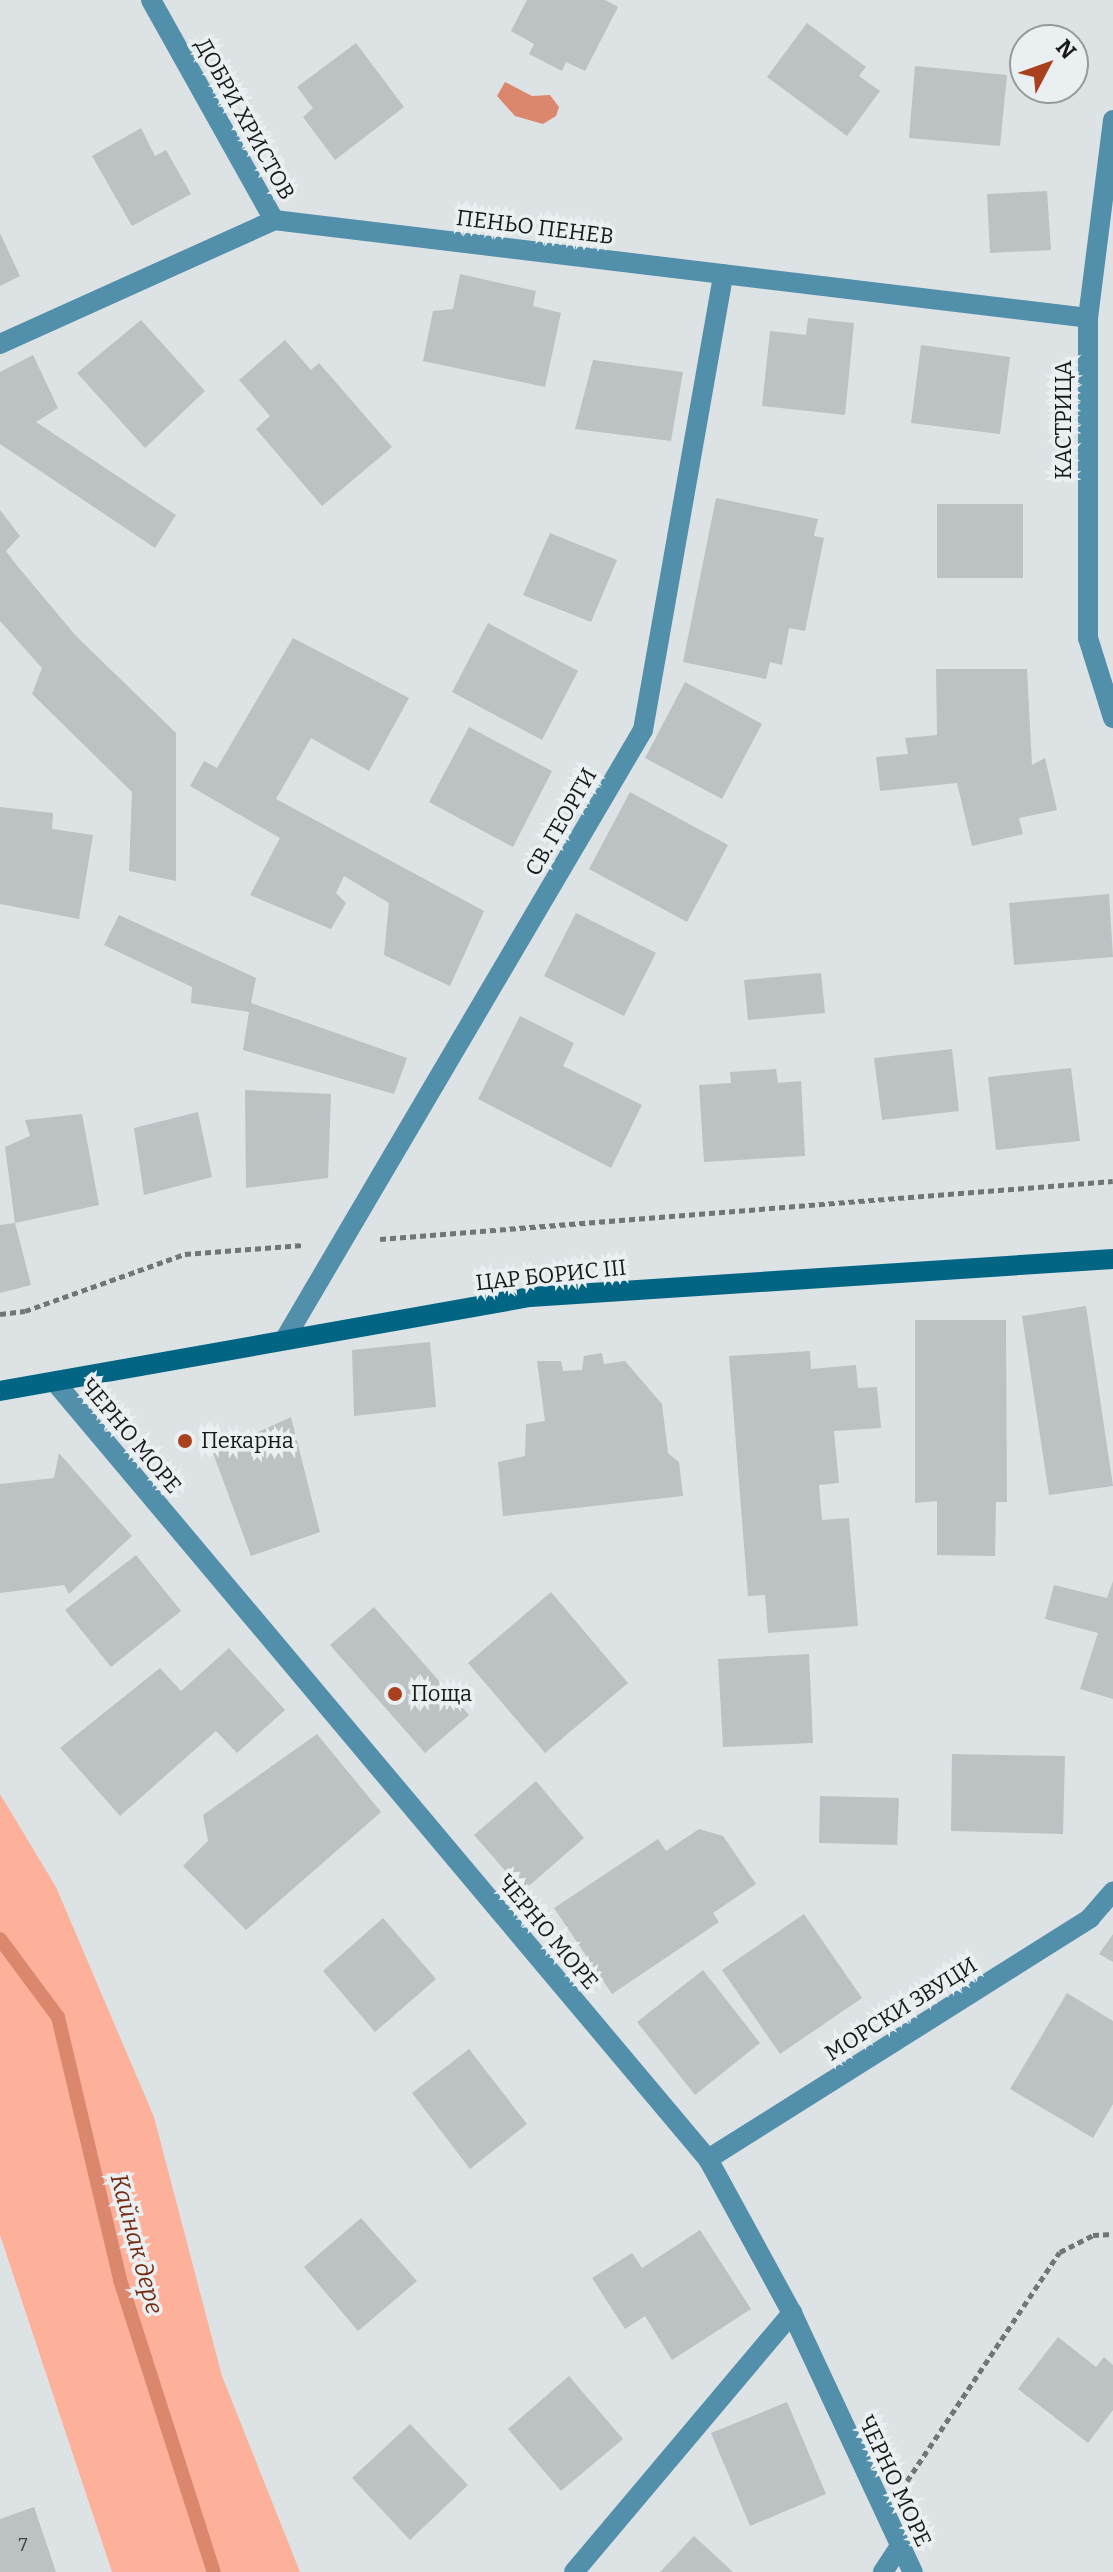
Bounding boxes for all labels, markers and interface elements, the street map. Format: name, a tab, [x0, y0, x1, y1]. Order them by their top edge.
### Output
north arrow	[1009, 24, 1089, 104]
street label: ДОБРИ ХРИСТОВ	[190, 34, 300, 204]
text: N	[1050, 34, 1082, 64]
street label: ПЕНЬО ПЕНЕВ	[455, 204, 615, 250]
street label: КАСТРИЦА	[1051, 360, 1077, 480]
street label: СВ. ГЕОРГИ	[520, 764, 602, 880]
street label: ЦАР БОРИС III	[474, 1254, 628, 1296]
street label: ЧЕРНО МОРЕ	[75, 1373, 187, 1499]
place label: Пекарна	[201, 1428, 294, 1454]
marker: Пекарна	[176, 1432, 194, 1450]
place label: Поща	[411, 1681, 472, 1707]
marker: Поща	[386, 1685, 404, 1703]
street label: ЧЕРНО МОРЕ	[492, 1869, 604, 1995]
street label: МОРСКИ ЗВУЦИ	[820, 1952, 982, 2066]
water label: Кайнак дере	[103, 2171, 169, 2317]
street label: ЧЕРНО МОРЕ	[853, 2411, 937, 2551]
house number: 7	[18, 2534, 28, 2556]

